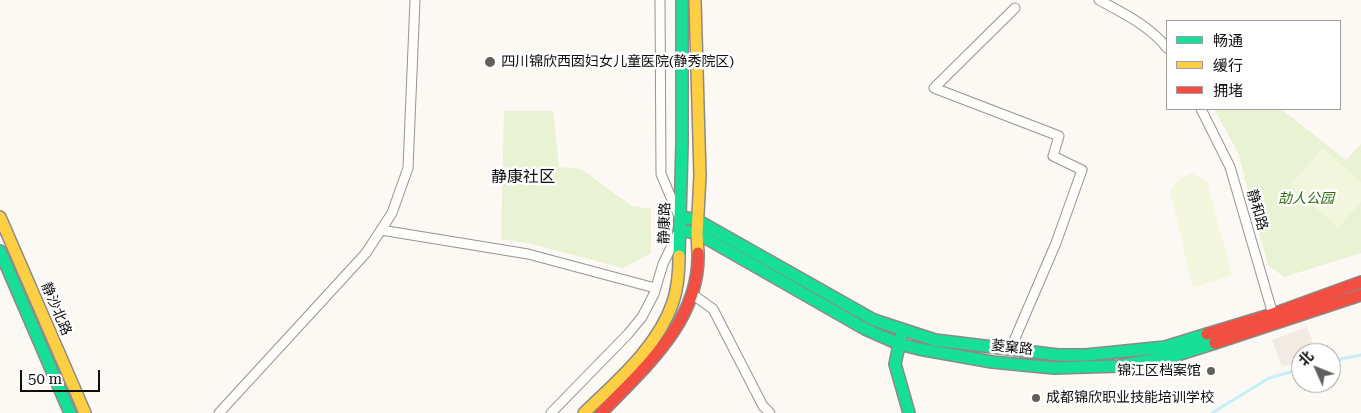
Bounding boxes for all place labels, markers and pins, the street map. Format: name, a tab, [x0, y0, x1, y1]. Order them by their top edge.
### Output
place label: 四川锦欣西囡妇女儿童医院(静秀院区)	[501, 54, 734, 70]
marker: 四川锦欣西囡妇女儿童医院(静秀院区)	[483, 55, 497, 69]
place label: 锦江区档案馆	[1117, 363, 1201, 379]
marker: 锦江区档案馆	[1205, 365, 1217, 377]
place label: 成都锦欣职业技能培训学校	[1046, 390, 1214, 406]
marker: 成都锦欣职业技能培训学校	[1030, 392, 1042, 404]

